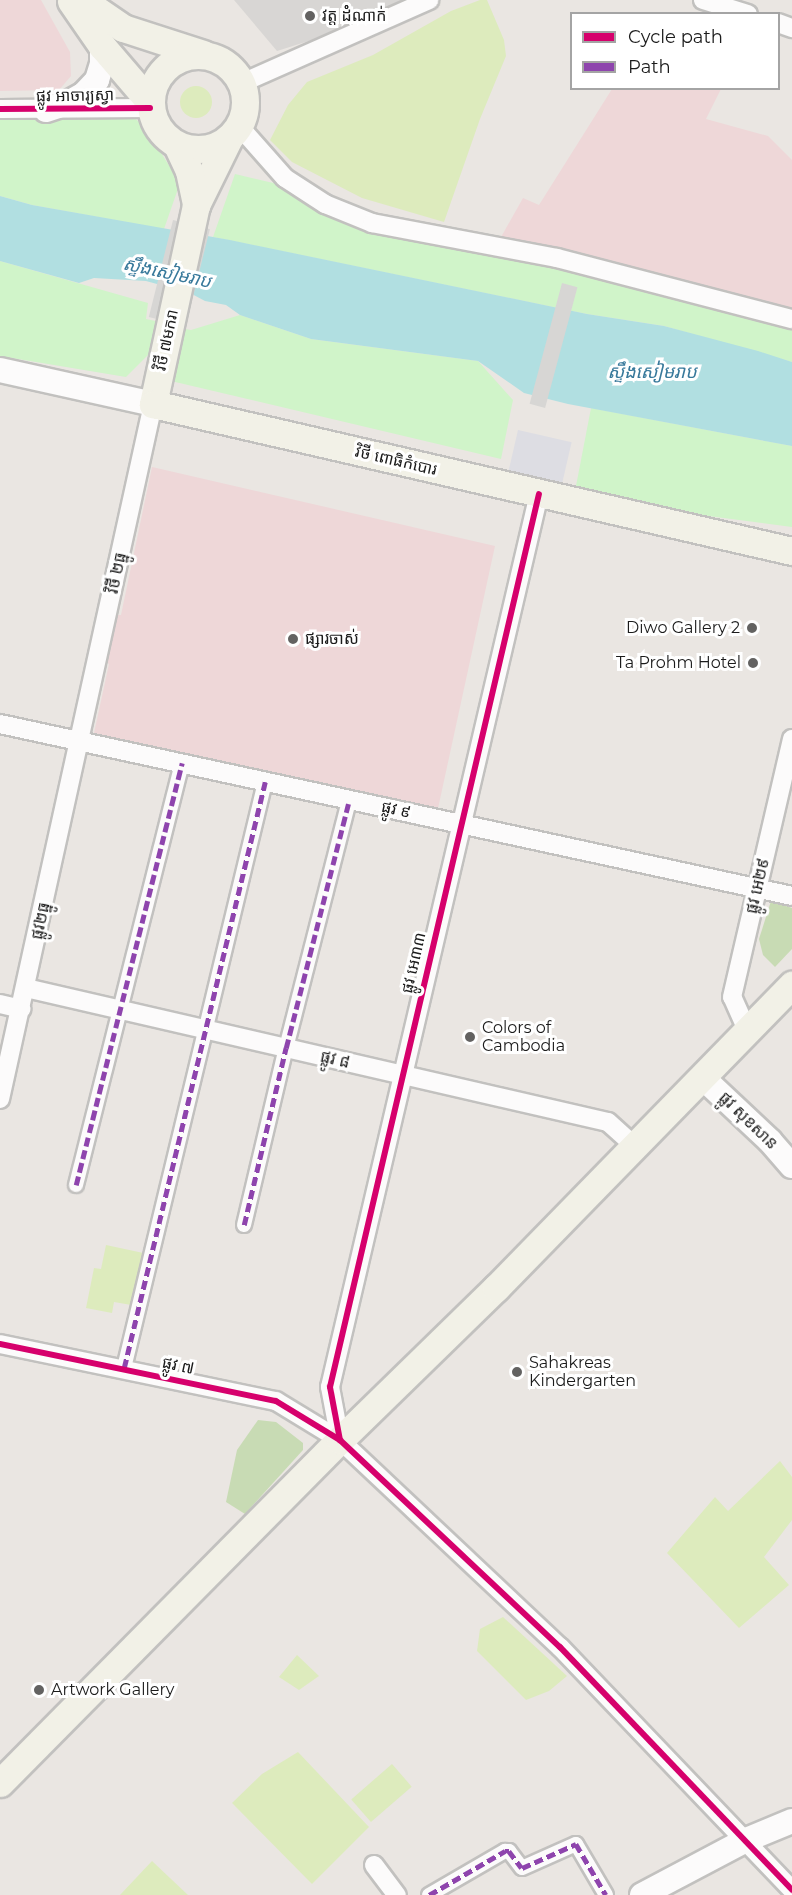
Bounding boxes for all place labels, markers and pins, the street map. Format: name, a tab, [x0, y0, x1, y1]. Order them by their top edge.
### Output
place label: វត្ត ដំំណាក់	[322, 6, 386, 26]
marker: វត្ត ដំំណាក់	[303, 9, 317, 23]
place label: Diwo Gallery 2	[626, 618, 740, 638]
marker: Diwo Gallery 2	[745, 621, 759, 635]
place label: ផ្សារចាស់	[305, 629, 359, 649]
marker: ផ្សារចាស់	[286, 632, 300, 646]
place label: Ta Prohm Hotel	[616, 653, 741, 673]
marker: Ta Prohm Hotel	[746, 656, 760, 670]
place label: Colors of Cambodia	[482, 1018, 565, 1056]
marker: Colors of Cambodia	[463, 1030, 477, 1044]
place label: Sahakreas Kindergarten	[529, 1353, 636, 1391]
marker: Sahakreas Kindergarten	[510, 1365, 524, 1379]
place label: Artwork Gallery	[51, 1680, 174, 1700]
marker: Artwork Gallery	[32, 1683, 46, 1697]

